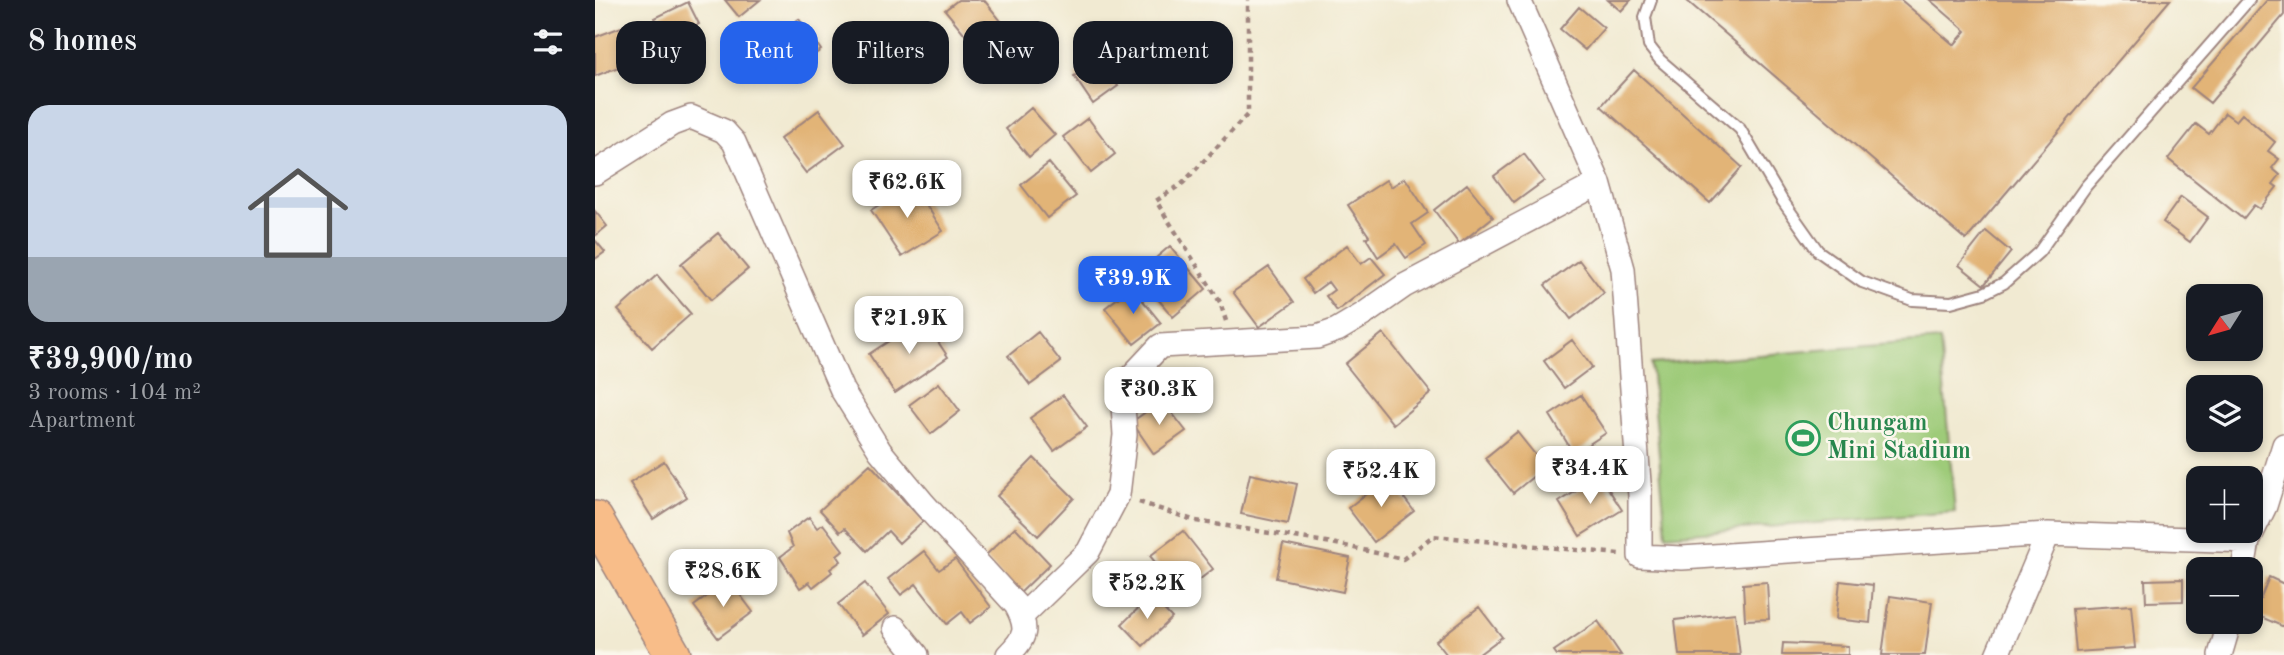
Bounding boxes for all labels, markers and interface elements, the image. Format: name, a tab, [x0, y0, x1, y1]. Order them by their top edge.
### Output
chip: Buy	[616, 21, 706, 84]
chip: Rent	[720, 21, 818, 84]
chip: Filters	[832, 21, 949, 84]
chip: New	[963, 21, 1059, 84]
chip: Apartment	[1073, 21, 1233, 84]
icon: filters	[529, 23, 567, 61]
text: 8 homes	[28, 27, 137, 57]
icon: home	[235, 150, 361, 276]
pin: ₹62.6K	[850, 160, 964, 220]
text: ₹62.6K	[868, 171, 946, 194]
pin: ₹39.9K	[1076, 256, 1190, 316]
text: ₹39.9K	[1094, 267, 1172, 290]
north arrow	[2186, 284, 2263, 360]
map controls	[2186, 284, 2263, 634]
pin: ₹21.9K	[852, 296, 966, 356]
text: ₹21.9K	[870, 307, 948, 330]
text: ₹39,900/mo	[28, 345, 193, 375]
pin: ₹30.3K	[1102, 368, 1216, 427]
button: layers	[2186, 375, 2263, 452]
text: ₹30.3K	[1120, 378, 1198, 401]
text: 3 rooms · 104 m²	[28, 381, 201, 404]
text: Apartment	[28, 409, 136, 432]
place label: Chungam Mini Stadium	[1827, 412, 1971, 464]
sports icon: Chungam Mini Stadium	[1784, 419, 1822, 457]
pin: ₹34.4K	[1533, 447, 1647, 506]
pin: ₹52.4K	[1324, 449, 1438, 509]
text: ₹34.4K	[1551, 457, 1629, 480]
text: ₹52.4K	[1342, 460, 1420, 483]
button: +	[2186, 466, 2263, 543]
pin: ₹28.6K	[666, 550, 780, 609]
button: −	[2186, 557, 2263, 634]
text: ₹28.6K	[684, 560, 762, 583]
pin: ₹52.2K	[1090, 562, 1204, 621]
text: ₹52.2K	[1108, 572, 1186, 595]

